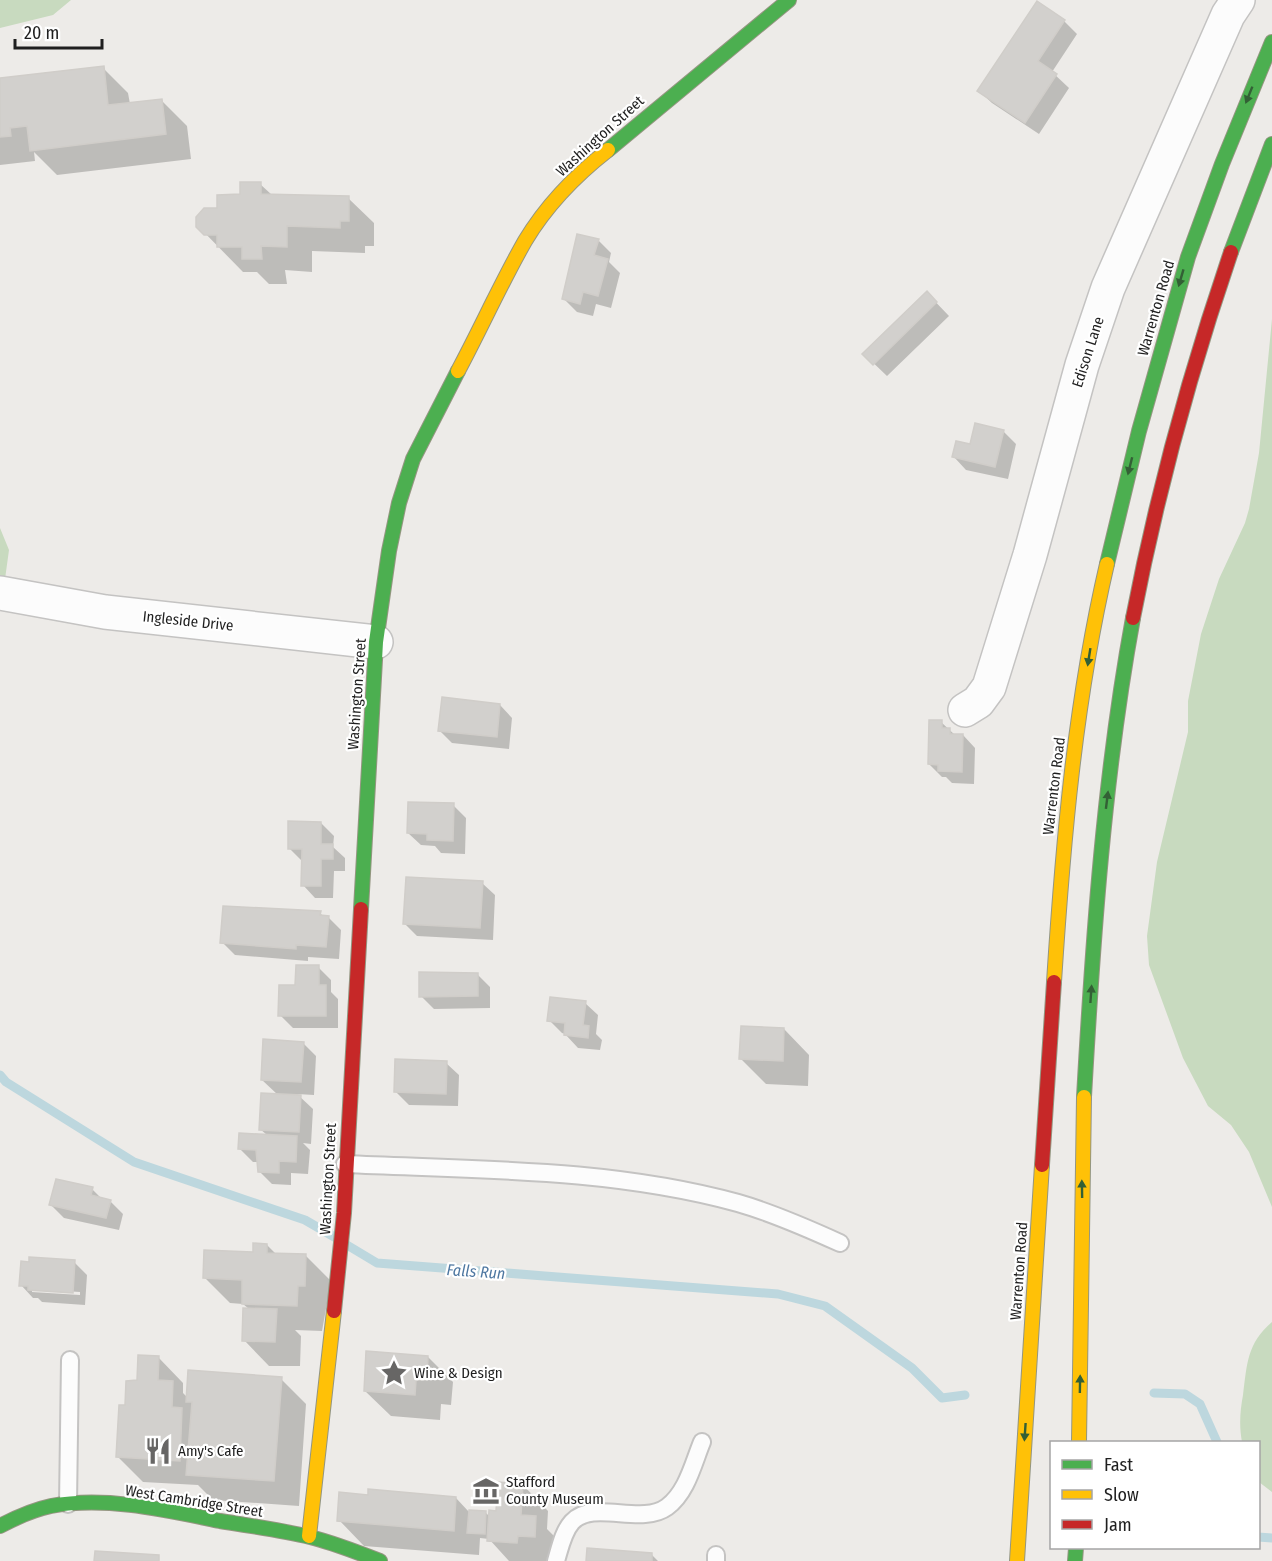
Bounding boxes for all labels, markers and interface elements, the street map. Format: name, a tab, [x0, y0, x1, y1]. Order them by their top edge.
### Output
scale bar	[15, 12, 102, 50]
text: 20 m	[24, 22, 59, 44]
one-way arrow	[1244, 87, 1254, 105]
street label: Washington Street	[552, 92, 648, 180]
street label: Warrenton Road	[1134, 258, 1178, 358]
one-way arrow	[1176, 269, 1185, 287]
street label: Edison Lane	[1068, 314, 1108, 390]
one-way arrow	[1124, 457, 1134, 475]
street label: Ingleside Drive	[142, 607, 234, 635]
street label: Washington Street	[344, 637, 370, 750]
one-way arrow	[1084, 647, 1093, 666]
street label: Warrenton Road	[1039, 736, 1069, 836]
one-way arrow	[1102, 790, 1112, 809]
one-way arrow	[1086, 985, 1095, 1004]
street label: Washington Street	[316, 1123, 340, 1235]
one-way arrow	[1077, 1180, 1086, 1199]
street label: Warrenton Road	[1007, 1221, 1031, 1321]
water label: Falls Run	[446, 1260, 506, 1283]
place icon: Wine & Design	[379, 1358, 409, 1388]
place label: Wine & Design	[414, 1364, 503, 1382]
one-way arrow	[1075, 1375, 1085, 1394]
one-way arrow	[1020, 1422, 1030, 1441]
restaurant icon: Amy's Cafe	[143, 1436, 173, 1466]
legend	[1050, 1441, 1260, 1549]
place label: Amy's Cafe	[178, 1442, 244, 1460]
text: Fast	[1104, 1454, 1133, 1476]
place label: Stafford County Museum	[506, 1473, 604, 1508]
museum icon: Stafford County Museum	[471, 1476, 501, 1506]
street label: West Cambridge Street	[124, 1481, 264, 1521]
text: Slow	[1104, 1484, 1139, 1506]
text: Jam	[1104, 1514, 1132, 1536]

